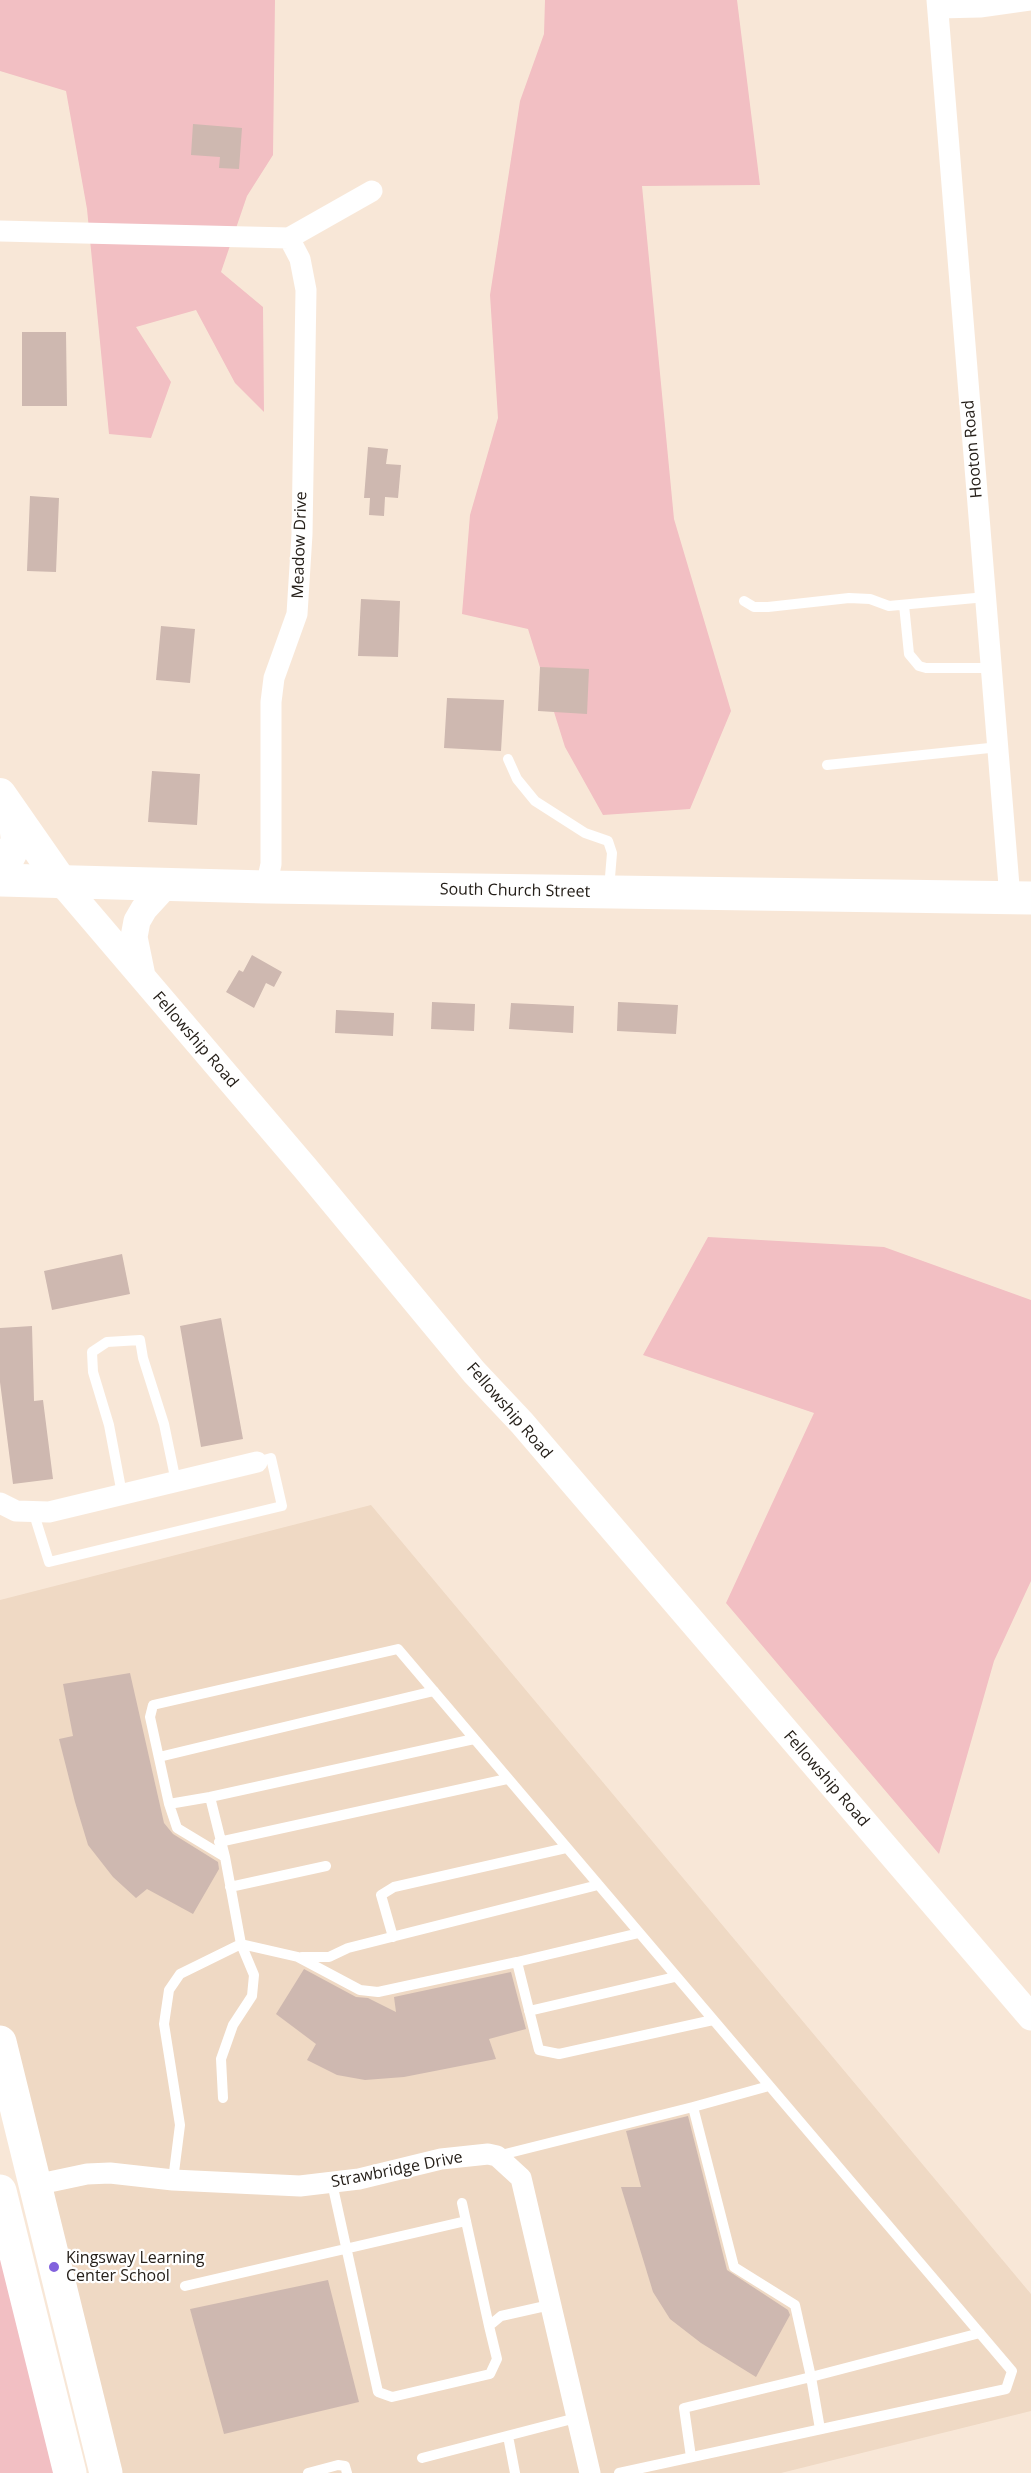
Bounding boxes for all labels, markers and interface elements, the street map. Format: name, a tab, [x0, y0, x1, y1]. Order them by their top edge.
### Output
street label: Hooton Road	[959, 399, 987, 499]
street label: Meadow Drive	[289, 491, 311, 599]
street label: South Church Street	[440, 880, 590, 902]
street label: Fellowship Road	[148, 988, 242, 1092]
street label: Fellowship Road	[462, 1359, 556, 1463]
street label: Fellowship Road	[779, 1727, 873, 1831]
street label: Strawbridge Drive	[330, 2148, 464, 2192]
place label: Kingsway Learning Center School	[66, 2248, 205, 2286]
marker: Kingsway Learning Center School	[47, 2260, 61, 2274]

